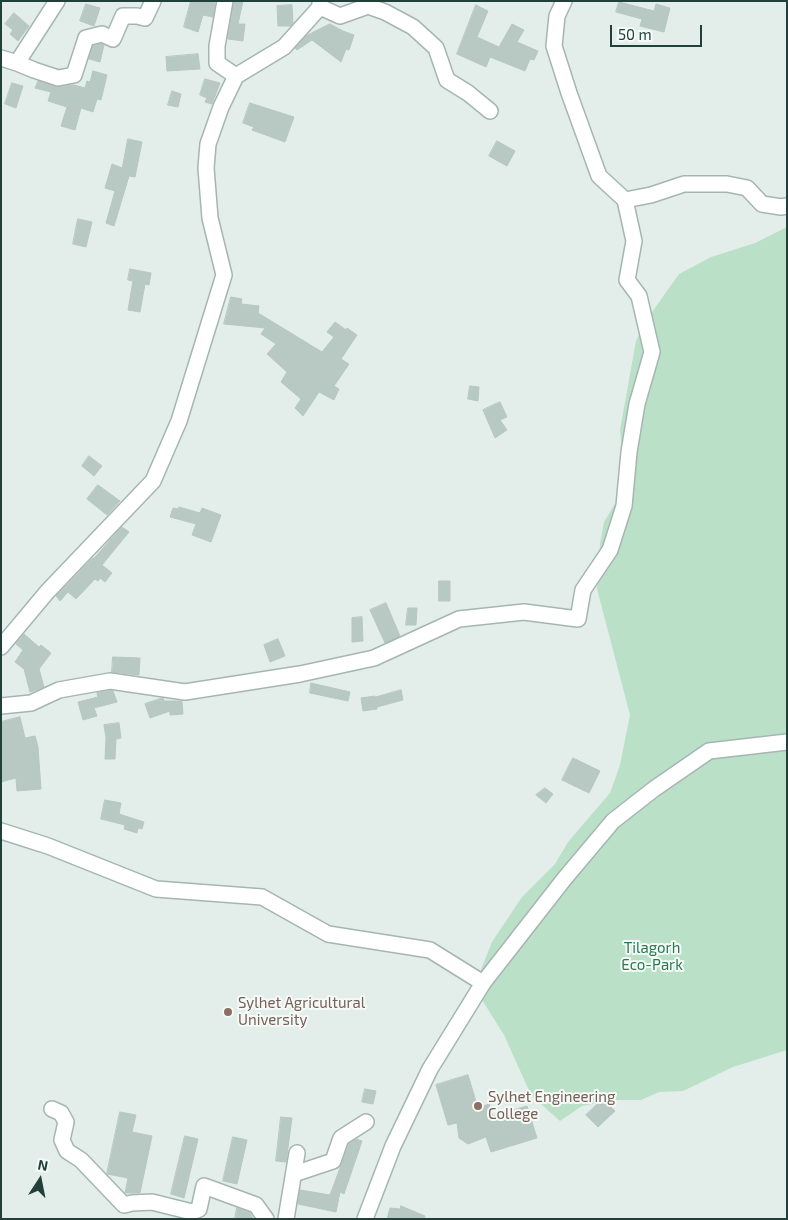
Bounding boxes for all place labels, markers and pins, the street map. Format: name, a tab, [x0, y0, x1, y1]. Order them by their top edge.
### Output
place label: Sylhet Agricultural University	[238, 994, 365, 1029]
marker: Sylhet Agricultural University	[222, 1006, 234, 1018]
place label: Sylhet Engineering College	[488, 1088, 615, 1123]
marker: Sylhet Engineering College	[472, 1100, 484, 1112]

